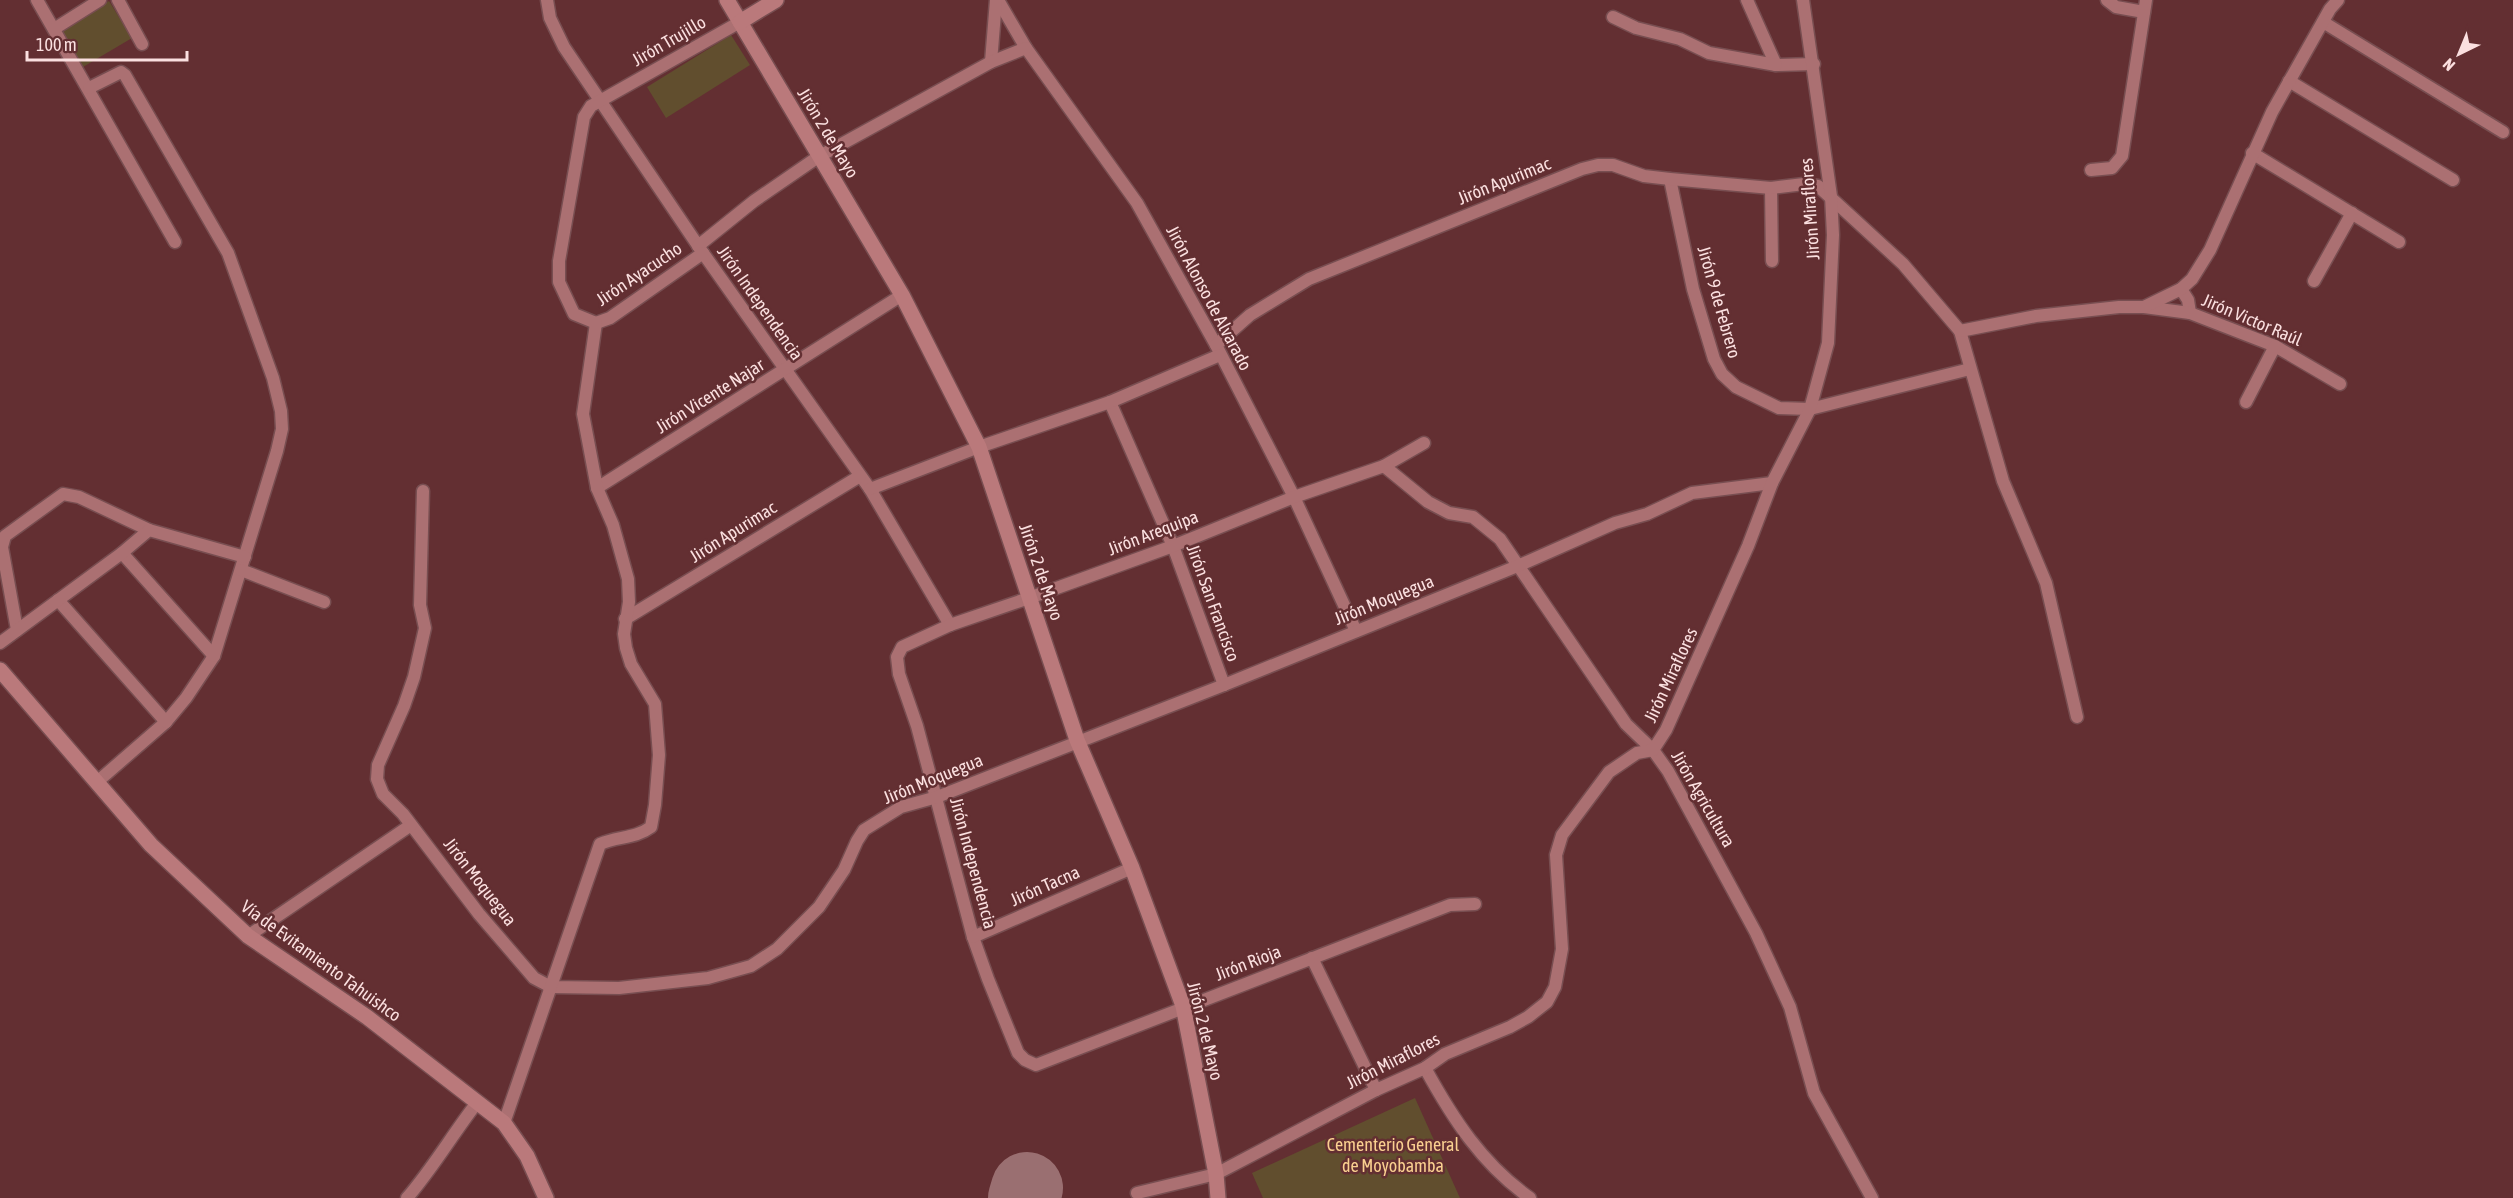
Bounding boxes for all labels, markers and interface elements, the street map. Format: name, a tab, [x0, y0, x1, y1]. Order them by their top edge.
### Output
street label: Jirón Trujillo	[628, 11, 709, 70]
scale bar	[27, 24, 188, 62]
north arrow	[2429, 24, 2489, 84]
text: 100 m	[36, 34, 77, 55]
text: N	[2439, 55, 2458, 75]
street label: Jirón 2 de Mayo	[793, 84, 863, 181]
street label: Jirón Apurimac	[1454, 152, 1554, 209]
street label: Jirón Miraflores	[1795, 157, 1824, 261]
street label: Jirón Alonso de Alvarado	[1162, 222, 1257, 374]
street label: Jirón Ayacucho	[592, 237, 685, 310]
street label: Jirón Independencia	[713, 241, 808, 364]
street label: Jirón 9 de Febrero	[1693, 243, 1746, 360]
street label: Jirón Victor Raúl	[2199, 289, 2306, 350]
street label: Jirón Vicente Najar	[652, 353, 768, 437]
street label: Jirón Apurimac	[685, 496, 780, 567]
street label: Jirón Arequipa	[1105, 506, 1201, 559]
street label: Jirón 2 de Mayo	[1015, 521, 1068, 623]
street label: Jirón San Francisco	[1183, 541, 1244, 664]
street label: Jirón Moquegua	[1331, 570, 1437, 629]
street label: Jirón Miraflores	[1639, 624, 1702, 726]
street label: Jirón Agricultura	[1667, 747, 1740, 851]
street label: Jirón Moquegua	[880, 749, 986, 808]
street label: Jirón Independencia	[946, 795, 1001, 931]
street label: Jirón Moquegua	[440, 834, 521, 930]
street label: Jirón Tacna	[1007, 861, 1083, 910]
street label: Vía de Evitamiento Tahuishco	[237, 896, 405, 1026]
street label: Jirón Rioja	[1212, 940, 1284, 985]
street label: Jirón 2 de Mayo	[1183, 979, 1228, 1082]
street label: Jirón Miraflores	[1342, 1028, 1443, 1093]
park label: Cementerio General de Moyobamba	[1327, 1134, 1459, 1176]

